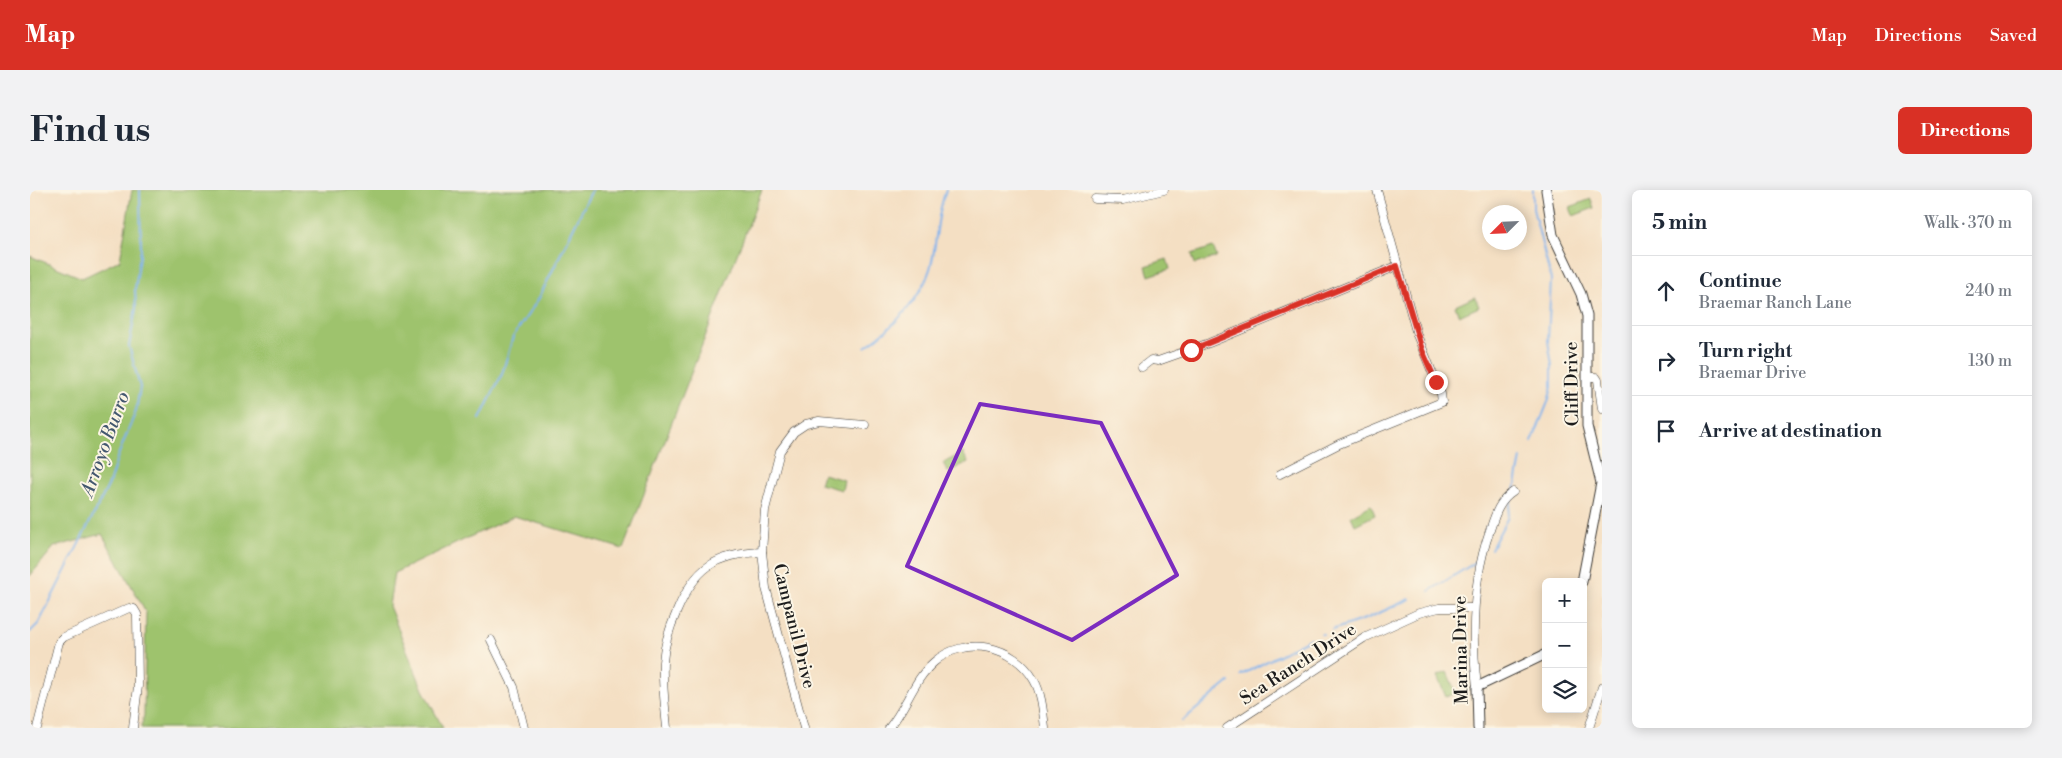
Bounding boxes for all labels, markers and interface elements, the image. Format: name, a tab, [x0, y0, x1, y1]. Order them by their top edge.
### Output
text: Map	[25, 20, 75, 50]
text: Map	[1811, 24, 1847, 47]
text: Directions	[1875, 24, 1962, 47]
text: Saved	[1990, 24, 2037, 47]
button: Directions	[1898, 107, 2032, 154]
text: Find us	[30, 109, 150, 152]
north arrow	[1482, 205, 1527, 250]
text: 5 min	[1652, 210, 1707, 236]
text: Walk · 370 m	[1924, 213, 2012, 233]
text: Continue	[1699, 269, 1782, 293]
icon: ahead	[1652, 277, 1680, 305]
text: 240 m	[1965, 281, 2012, 301]
text: Braemar Ranch Lane	[1699, 293, 1852, 313]
route start	[1180, 339, 1203, 362]
text: Turn right	[1699, 339, 1792, 363]
street label: Cliff Drive	[1560, 341, 1584, 427]
icon: right	[1652, 347, 1680, 375]
text: 130 m	[1968, 351, 2012, 371]
text: Braemar Drive	[1699, 363, 1806, 383]
route end	[1425, 371, 1448, 394]
water label: Arroyo Burro	[74, 389, 135, 501]
icon: arrive	[1652, 417, 1680, 445]
text: Arrive at destination	[1699, 419, 1882, 443]
street label: Campanil Drive	[767, 561, 821, 691]
map controls	[1542, 578, 1587, 713]
button: +	[1542, 578, 1587, 623]
street label: Marina Drive	[1449, 596, 1473, 704]
street label: Sea Ranch Drive	[1235, 618, 1361, 710]
button: −	[1542, 623, 1587, 668]
button: layers	[1542, 668, 1587, 713]

